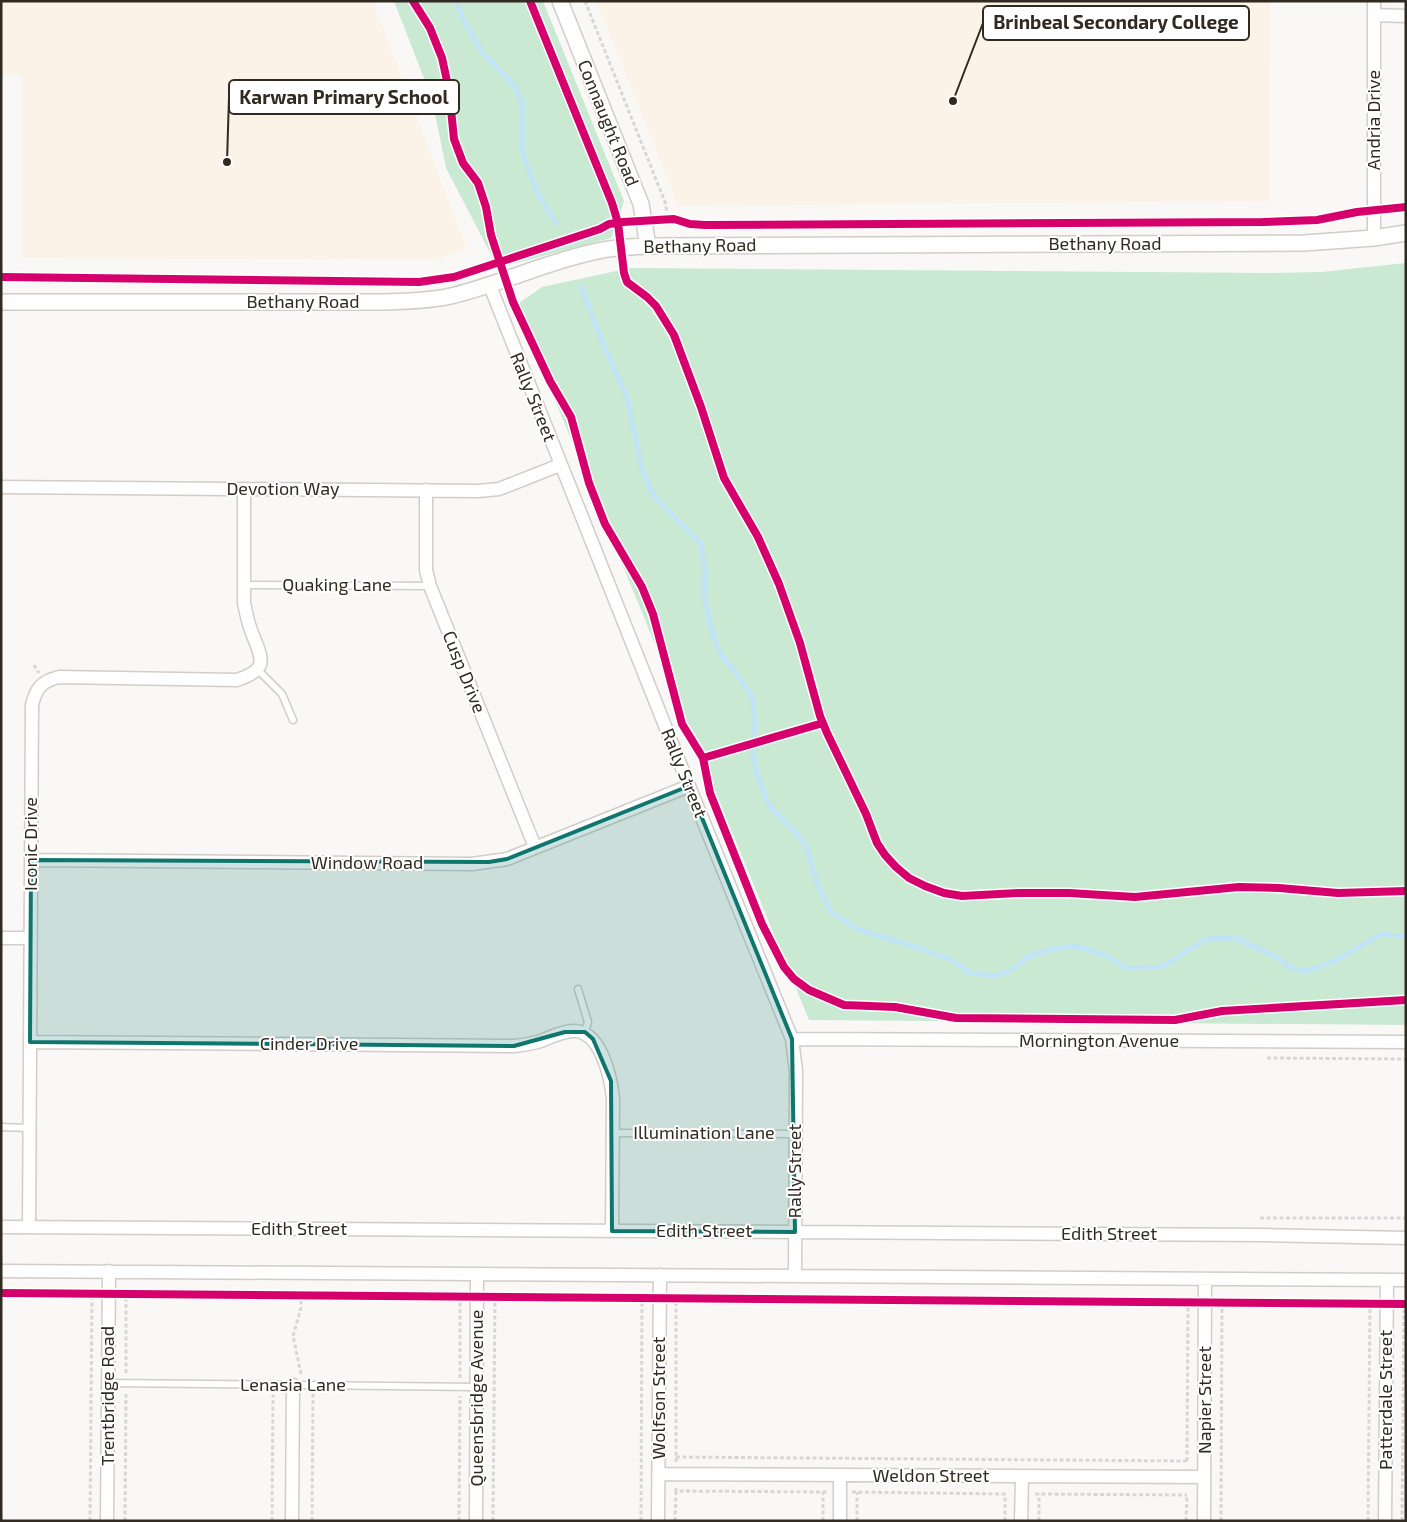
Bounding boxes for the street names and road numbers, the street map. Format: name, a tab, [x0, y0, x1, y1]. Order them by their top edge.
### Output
street label: Connaught Road	[574, 56, 644, 189]
street label: Andria Drive	[1362, 70, 1384, 170]
street label: Bethany Road	[1048, 232, 1162, 254]
street label: Bethany Road	[643, 233, 757, 257]
street label: Bethany Road	[246, 290, 360, 312]
street label: Rally Street	[506, 349, 562, 445]
street label: Devotion Way	[226, 477, 340, 499]
street label: Quaking Lane	[282, 573, 392, 595]
street label: Cusp Drive	[438, 627, 491, 716]
street label: Rally Street	[657, 725, 713, 821]
street label: Iconic Drive	[19, 797, 41, 891]
street label: Window Road	[311, 851, 423, 873]
street label: Mornington Avenue	[1019, 1029, 1179, 1051]
street label: Cinder Drive	[260, 1032, 358, 1054]
street label: Illumination Lane	[633, 1121, 775, 1143]
street label: Rally Street	[783, 1124, 805, 1218]
street label: Edith Street	[251, 1217, 347, 1239]
street label: Edith Street	[656, 1219, 752, 1241]
street label: Edith Street	[1061, 1222, 1157, 1244]
street label: Queensbridge Avenue	[465, 1309, 487, 1487]
street label: Trentbridge Road	[96, 1326, 118, 1466]
street label: Patterdale Street	[1374, 1330, 1396, 1470]
street label: Wolfson Street	[647, 1336, 669, 1459]
street label: Napier Street	[1193, 1346, 1215, 1454]
street label: Lenasia Lane	[240, 1373, 346, 1395]
street label: Weldon Street	[873, 1464, 990, 1486]

